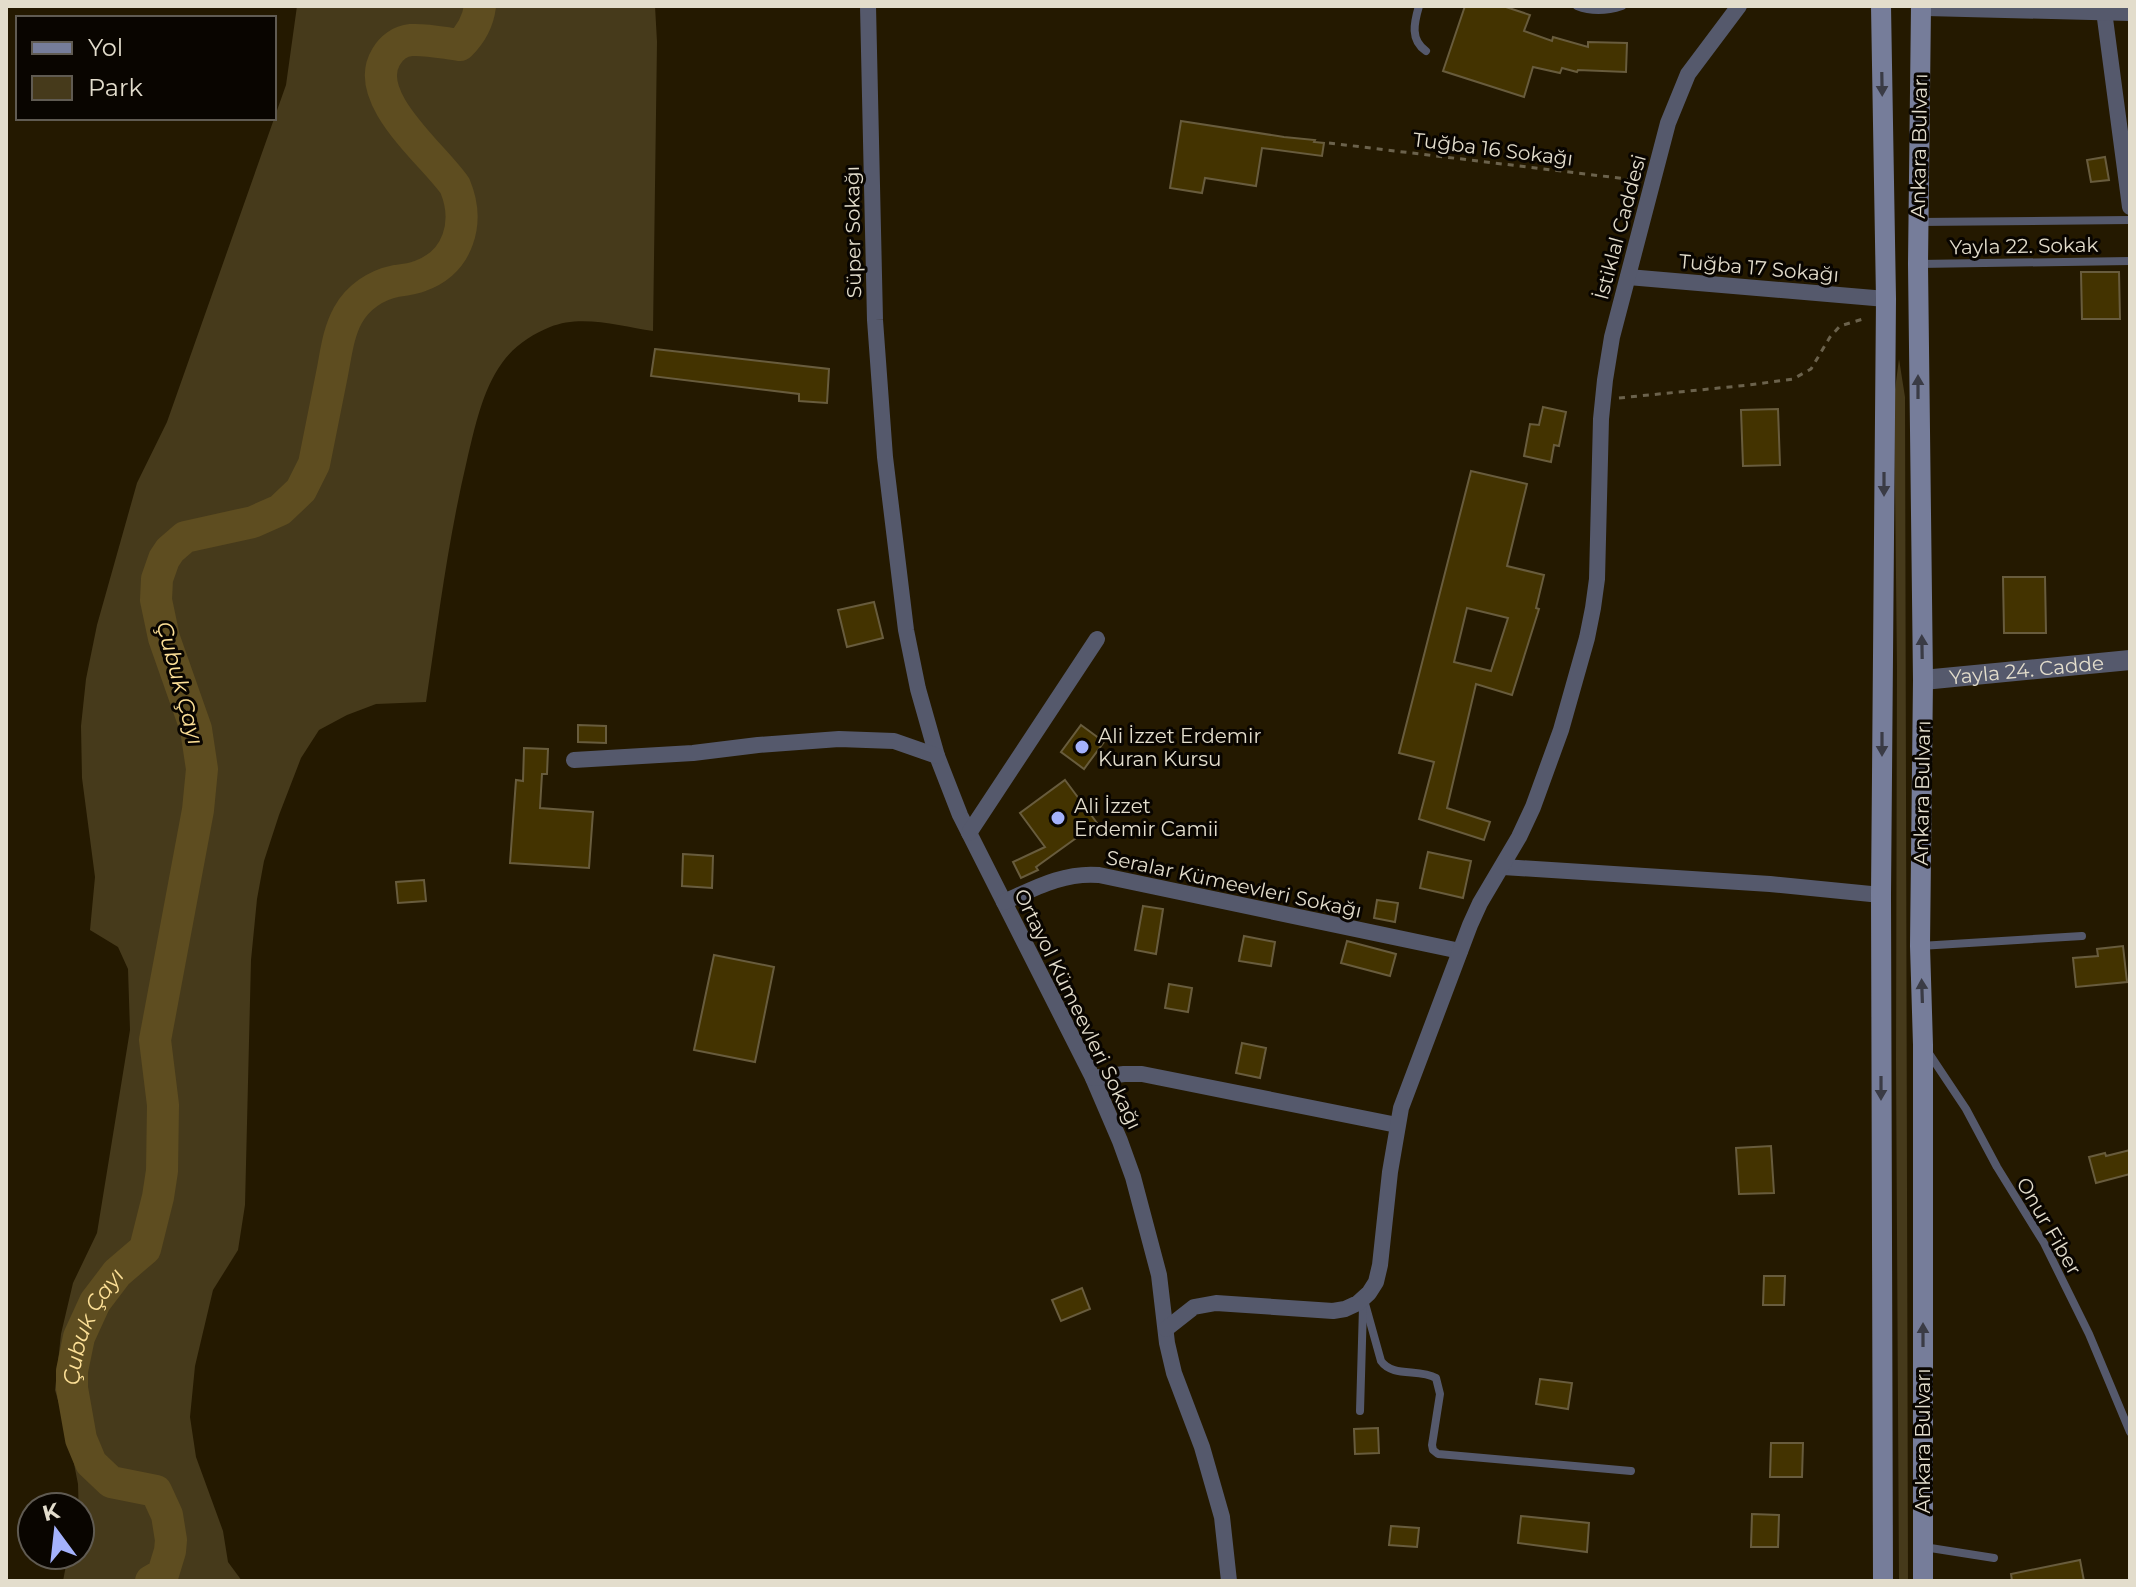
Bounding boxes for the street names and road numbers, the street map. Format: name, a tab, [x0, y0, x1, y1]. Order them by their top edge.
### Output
street label: Ankara Bulvarı	[1906, 73, 1932, 219]
street label: Tuğba 16 Sokağı	[1412, 127, 1574, 171]
street label: İstiklal Caddesi	[1589, 152, 1651, 302]
street label: Süper Sokağı	[840, 166, 866, 298]
street label: Yayla 22. Sokak	[1949, 233, 2099, 259]
street label: Tuğba 17 Sokağı	[1678, 249, 1840, 287]
street label: Yayla 24. Cadde	[1948, 651, 2105, 689]
street label: Ankara Bulvarı	[1909, 720, 1935, 866]
street label: Seralar Kümeevleri Sokağı	[1104, 845, 1364, 923]
street label: Ortayol Kümeevleri Sokağı	[1009, 885, 1147, 1133]
street label: Onur Fiber	[2011, 1173, 2087, 1279]
street label: Ankara Bulvarı	[1911, 1368, 1935, 1514]

